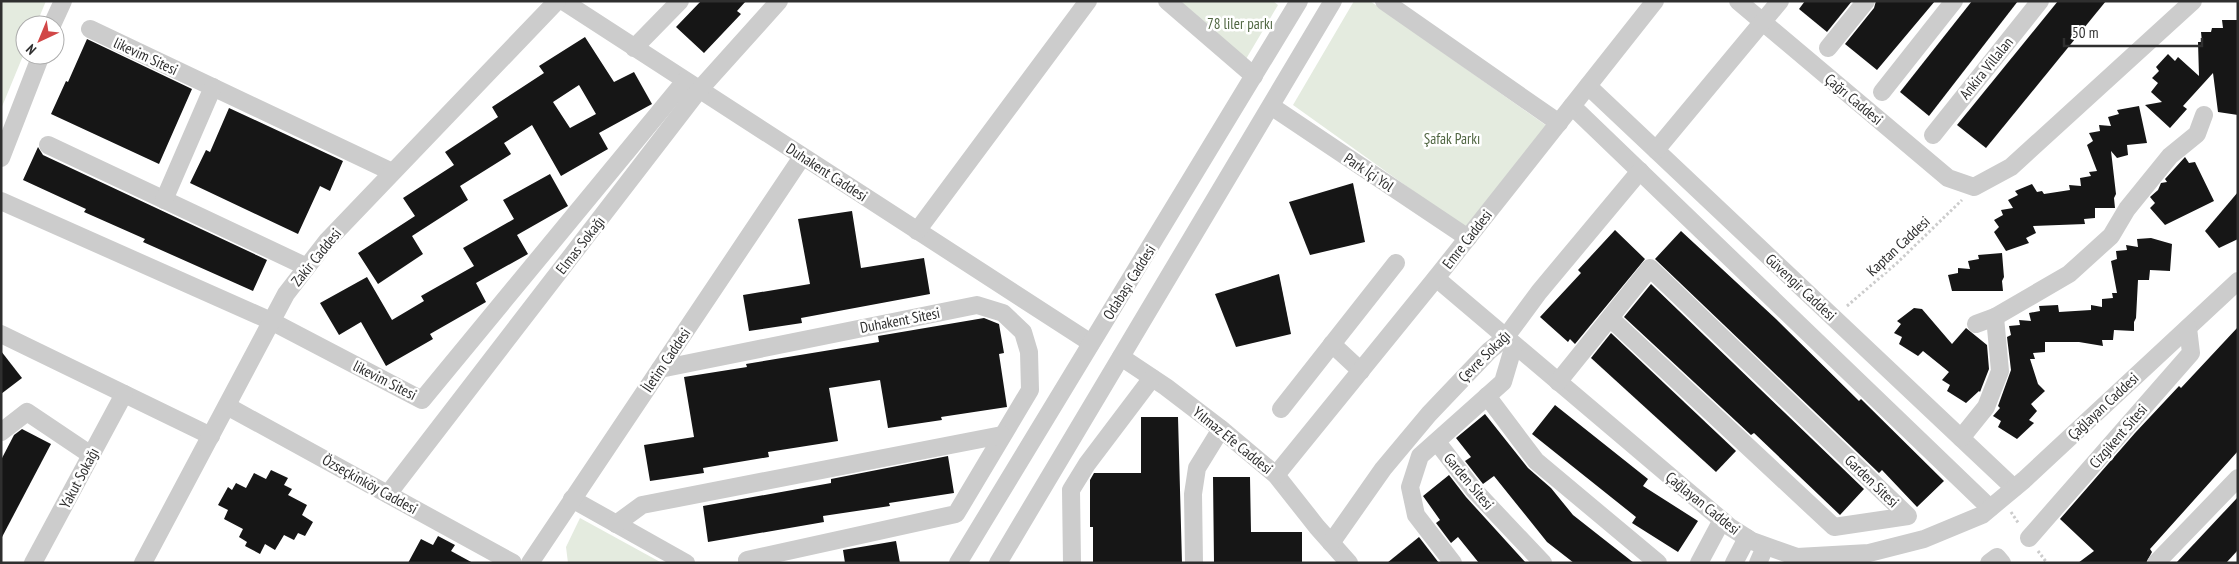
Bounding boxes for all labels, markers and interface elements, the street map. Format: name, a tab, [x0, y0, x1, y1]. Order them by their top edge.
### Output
park label: 78 liler parkı	[1207, 14, 1273, 33]
north arrow	[15, 15, 65, 65]
scale bar	[2064, 15, 2202, 47]
text: 50 m	[2072, 23, 2098, 42]
street label: likevim Sitesi	[111, 33, 181, 79]
street label: Ankira Villalan	[1955, 33, 2017, 103]
text: N	[22, 40, 40, 58]
street label: Çağrı Caddesi	[1821, 69, 1887, 129]
park label: Şafak Parkı	[1424, 129, 1480, 148]
street label: Duhakent Caddesi	[783, 139, 871, 205]
street label: Park İçi Yol	[1341, 149, 1398, 196]
street label: Emre Caddesi	[1438, 206, 1496, 272]
street label: Elmas Sokağı	[551, 212, 609, 278]
street label: Kaptan Caddesi	[1862, 212, 1934, 280]
street label: Zakir Caddesi	[287, 224, 345, 290]
street label: Odabaşı Caddesi	[1098, 241, 1160, 323]
street label: Güvengir Caddesi	[1762, 249, 1840, 325]
street label: Duhakent Sitesi	[858, 303, 942, 337]
street label: İletim Caddesi	[638, 324, 694, 396]
street label: Çevre Sokağı	[1454, 326, 1514, 386]
street label: likevim Sitesi	[350, 356, 420, 404]
street label: Çağlayan Caddesi	[2064, 368, 2142, 444]
street label: Cizgikent Sitesi	[2085, 400, 2151, 472]
street label: Yılmaz Efe Caddesi	[1189, 402, 1277, 478]
street label: Yakut Sokağı	[55, 444, 103, 512]
street label: Garden Sitesi	[1440, 449, 1498, 513]
street label: Özseçkinköy Caddesi	[319, 450, 421, 518]
street label: Garden Sitesi	[1841, 450, 1903, 512]
street label: Çağlayan Caddesi	[1662, 467, 1744, 539]

